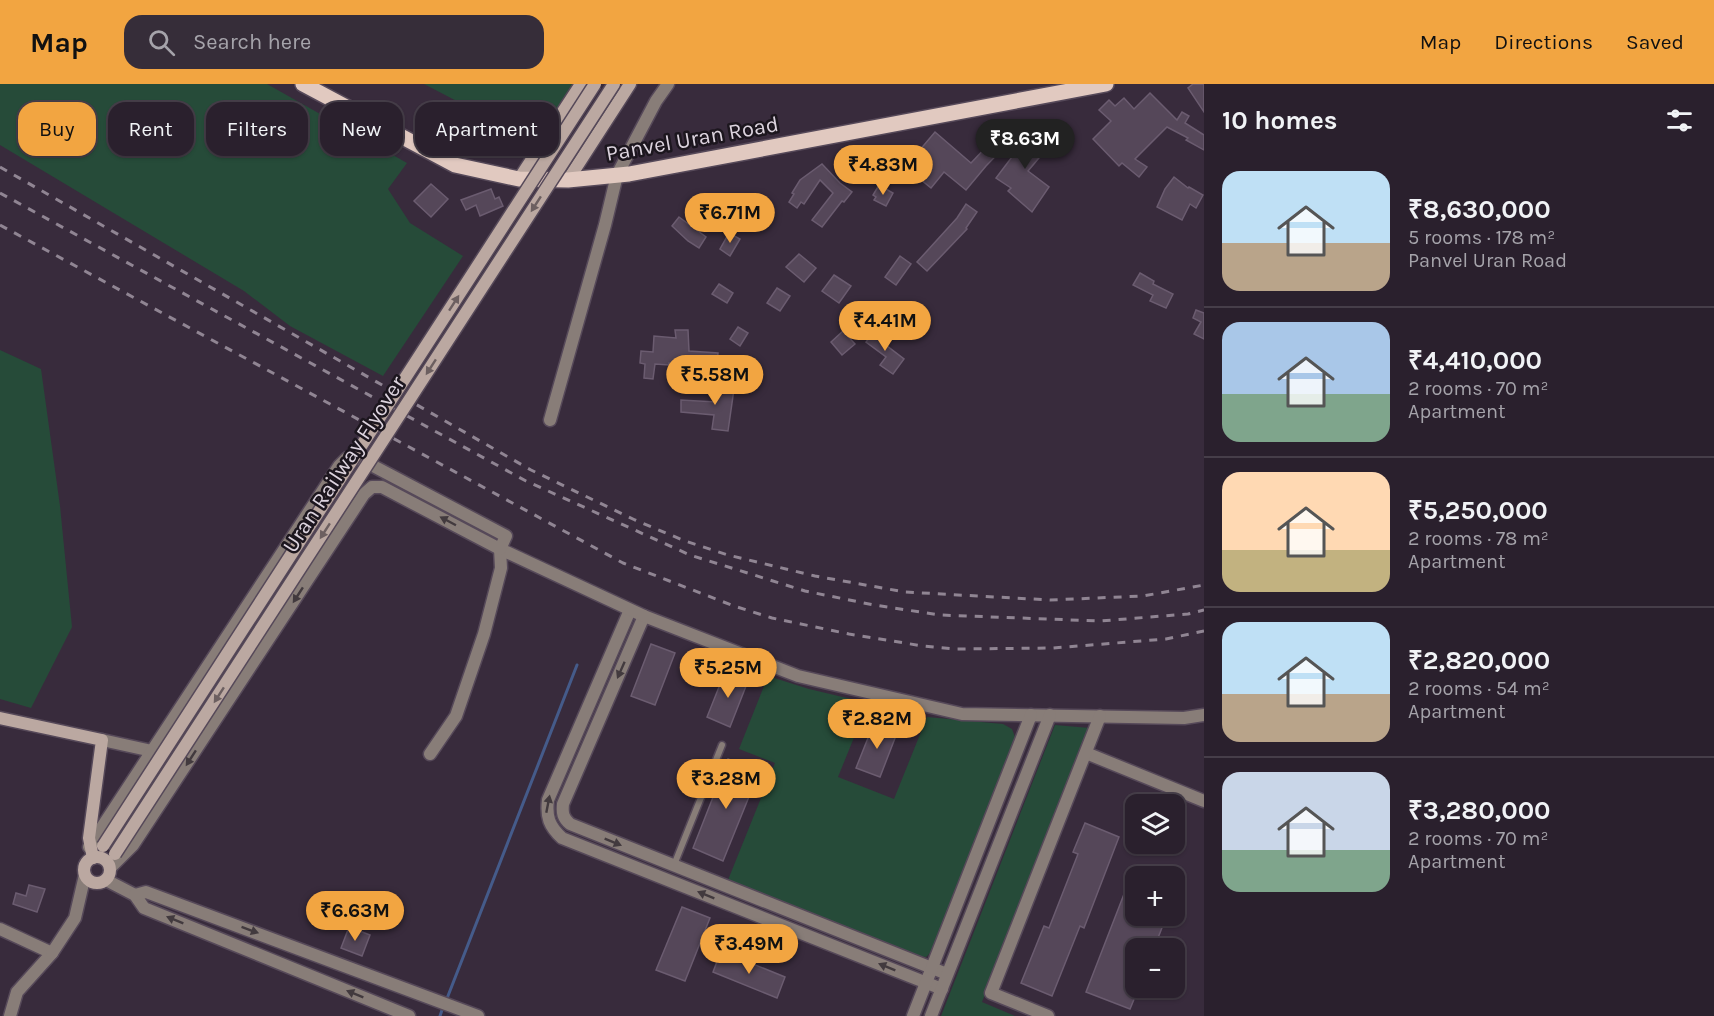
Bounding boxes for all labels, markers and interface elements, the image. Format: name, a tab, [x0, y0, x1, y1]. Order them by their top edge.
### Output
search box	[124, 15, 544, 69]
text: Map	[30, 26, 88, 59]
icon: search	[145, 26, 178, 59]
text: Search here	[193, 29, 311, 55]
text: Map	[1420, 30, 1461, 54]
text: Directions	[1494, 30, 1593, 54]
text: Saved	[1626, 30, 1684, 54]
chip: Buy	[18, 102, 96, 156]
chip: Rent	[108, 102, 194, 156]
chip: Filters	[206, 102, 308, 156]
chip: New	[320, 102, 403, 156]
chip: Apartment	[415, 102, 559, 156]
icon: filters	[1663, 104, 1696, 137]
text: 10 homes	[1222, 105, 1337, 136]
street label: Panvel Uran Road	[604, 111, 781, 167]
pin: ₹8.63M	[976, 119, 1074, 170]
text: ₹8.63M	[990, 127, 1060, 150]
pin: ₹4.83M	[834, 145, 932, 196]
text: ₹4.83M	[848, 153, 918, 176]
pin: ₹6.71M	[681, 193, 779, 244]
text: ₹8,630,000	[1408, 194, 1551, 225]
one-way arrow	[531, 195, 542, 212]
icon: home	[1270, 195, 1342, 267]
text: ₹6.71M	[699, 201, 761, 224]
text: 5 rooms · 178 m²	[1408, 226, 1555, 249]
text: Panvel Uran Road	[1408, 249, 1567, 272]
one-way arrow	[448, 295, 459, 311]
pin: ₹4.41M	[836, 301, 934, 352]
text: ₹4.41M	[853, 309, 917, 332]
text: ₹4,410,000	[1408, 345, 1542, 376]
icon: home	[1270, 346, 1342, 418]
pin: ₹5.58M	[666, 355, 764, 406]
one-way arrow	[425, 359, 436, 376]
text: ₹5.58M	[680, 363, 750, 386]
street label: Uran Railway Flyover	[277, 371, 411, 558]
text: 2 rooms · 70 m²	[1408, 377, 1548, 400]
text: Apartment	[1408, 400, 1506, 423]
text: ₹5,250,000	[1408, 495, 1548, 526]
icon: home	[1270, 496, 1342, 568]
one-way arrow	[440, 516, 457, 526]
one-way arrow	[319, 523, 330, 539]
text: 2 rooms · 78 m²	[1408, 527, 1549, 550]
text: Apartment	[1408, 550, 1506, 573]
one-way arrow	[292, 587, 303, 603]
text: ₹2,820,000	[1408, 645, 1550, 676]
icon: home	[1270, 646, 1342, 718]
pin: ₹5.25M	[679, 648, 777, 699]
text: ₹5.25M	[694, 656, 762, 679]
one-way arrow	[616, 661, 625, 679]
text: 2 rooms · 54 m²	[1408, 677, 1550, 700]
one-way arrow	[213, 687, 224, 703]
pin: ₹2.82M	[828, 699, 926, 750]
text: Apartment	[1408, 700, 1506, 723]
text: ₹2.82M	[842, 707, 912, 730]
one-way arrow	[185, 750, 197, 766]
pin: ₹3.28M	[677, 759, 775, 810]
text: ₹3.28M	[691, 767, 761, 790]
one-way arrow	[544, 794, 553, 813]
map controls	[1125, 794, 1185, 998]
button: layers	[1125, 794, 1185, 854]
text: ₹3,280,000	[1408, 795, 1551, 826]
icon: home	[1270, 796, 1342, 868]
text: 2 rooms · 70 m²	[1408, 827, 1548, 850]
one-way arrow	[604, 837, 622, 847]
text: Apartment	[1408, 850, 1506, 873]
button: +	[1125, 866, 1185, 926]
one-way arrow	[697, 890, 715, 899]
pin: ₹6.63M	[306, 891, 404, 942]
text: ₹6.63M	[320, 899, 390, 922]
one-way arrow	[165, 915, 183, 925]
pin: ₹3.49M	[700, 924, 798, 975]
one-way arrow	[241, 926, 259, 936]
text: ₹3.49M	[714, 932, 784, 955]
button: −	[1125, 938, 1185, 998]
one-way arrow	[878, 962, 896, 972]
one-way arrow	[346, 989, 364, 999]

